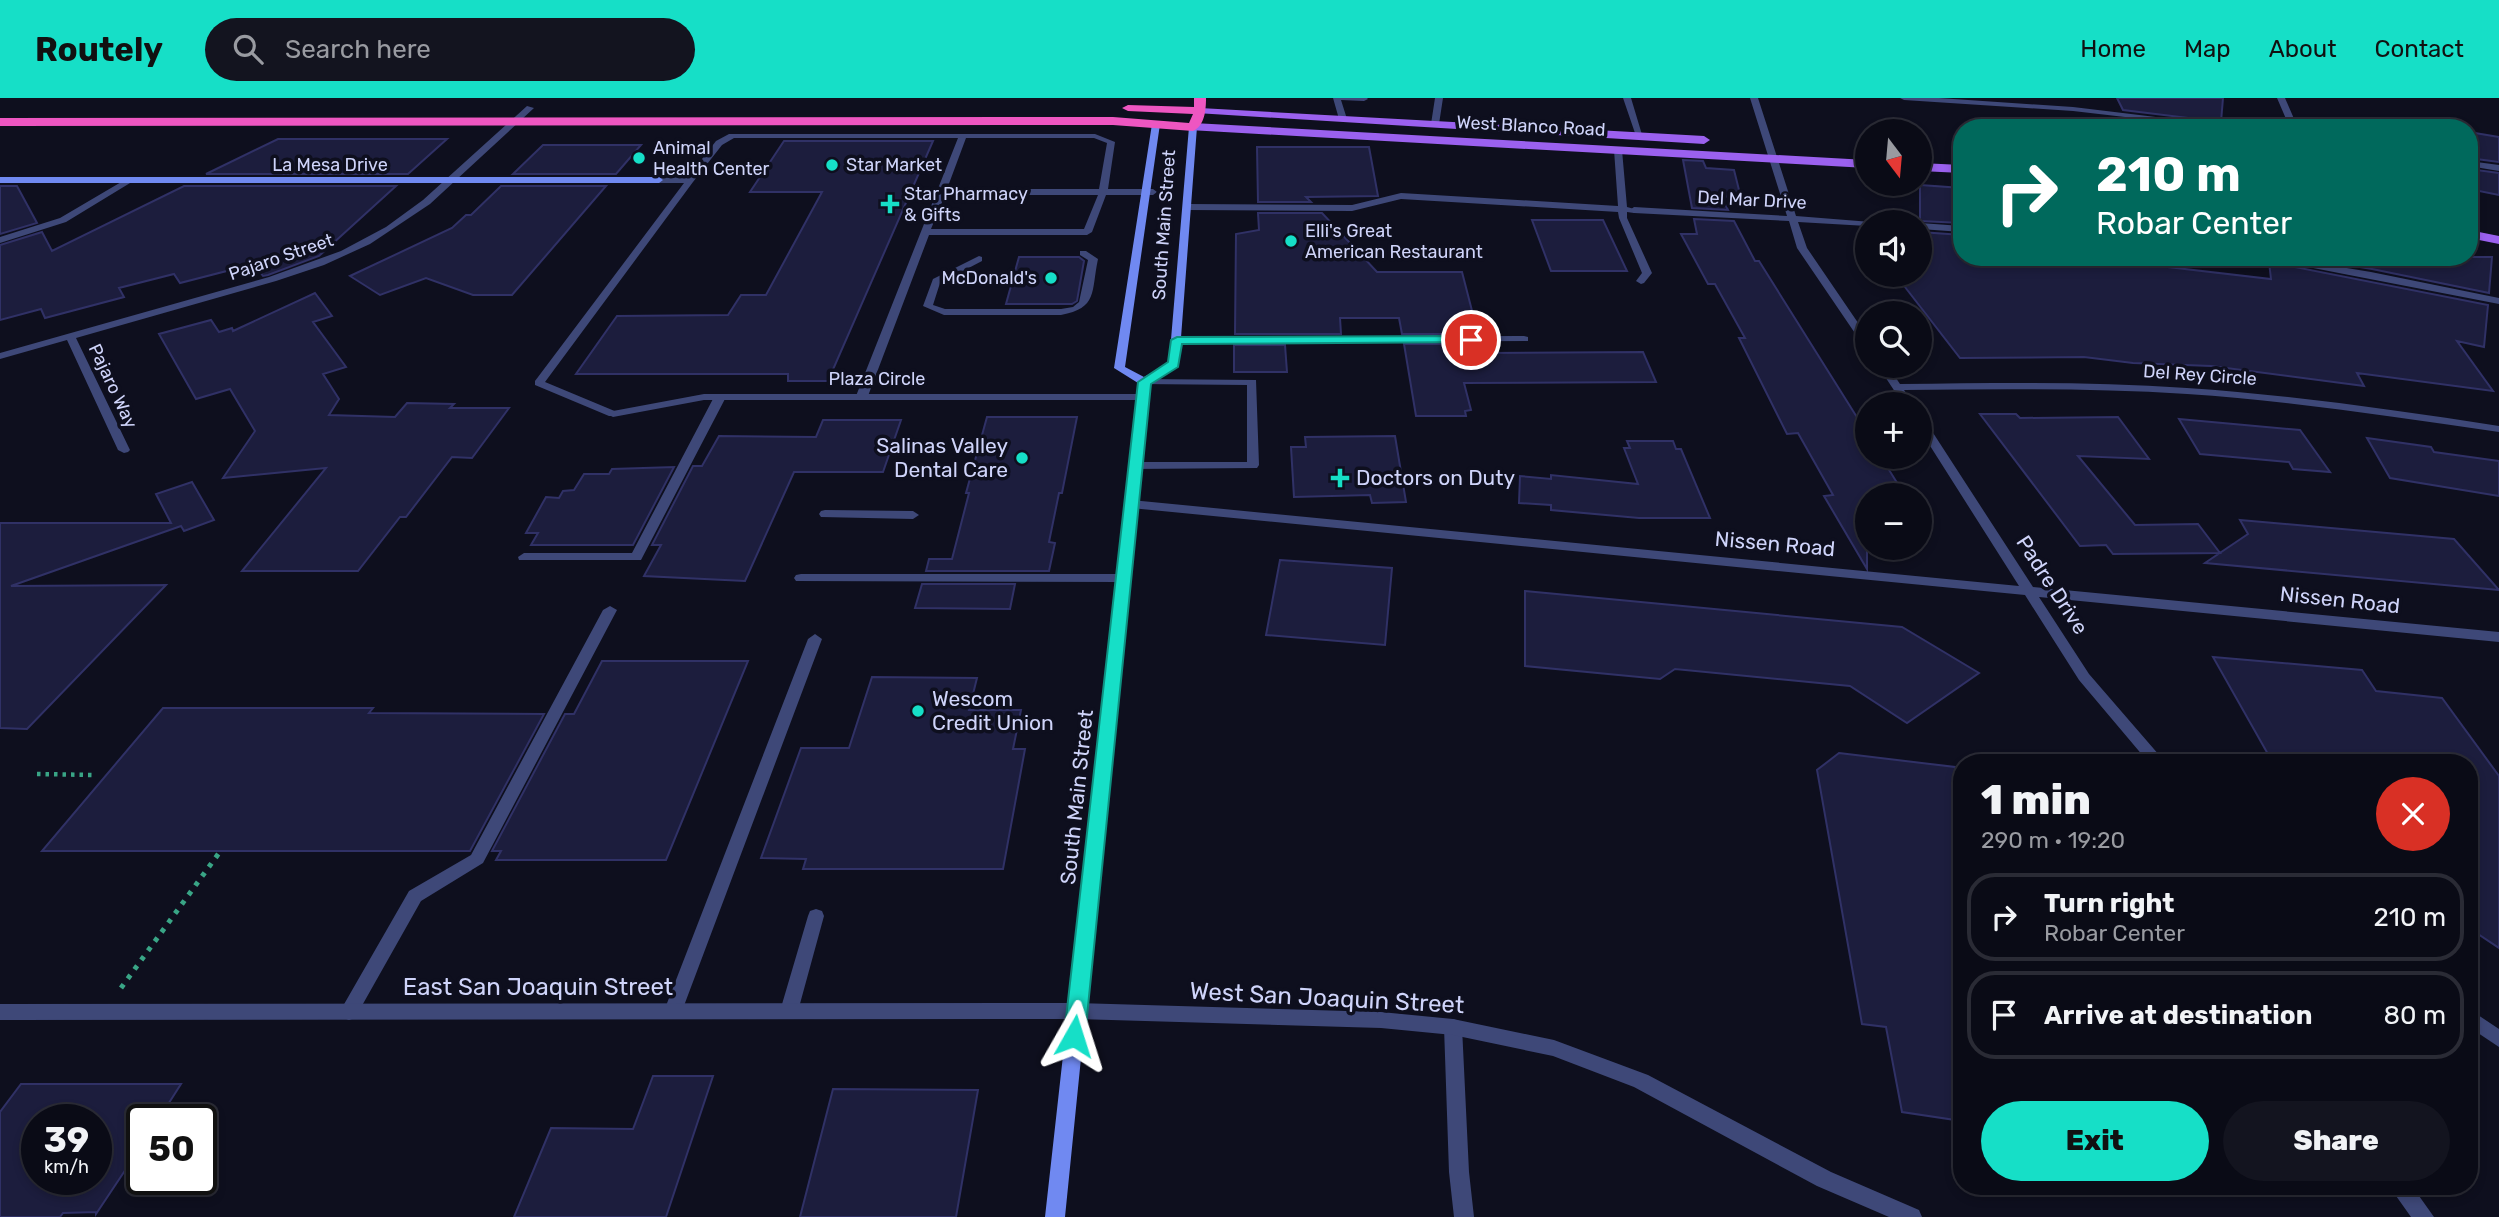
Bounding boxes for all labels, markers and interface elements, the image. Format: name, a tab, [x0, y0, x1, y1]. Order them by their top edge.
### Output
search box	[205, 18, 695, 81]
text: Routely	[35, 30, 163, 69]
icon: search	[229, 30, 267, 68]
text: Search here	[285, 34, 431, 65]
text: Home	[2080, 35, 2146, 63]
text: Map	[2184, 35, 2231, 63]
text: About	[2269, 35, 2337, 63]
text: Contact	[2375, 35, 2464, 63]
street label: West Blanco Road	[1456, 111, 1606, 141]
north arrow	[1855, 119, 1932, 196]
map controls	[1855, 119, 1932, 560]
place label: Animal Health Center	[653, 137, 770, 180]
text: 210 m	[2096, 145, 2241, 203]
icon: right	[1981, 147, 2072, 238]
street label: South Main Street	[1148, 149, 1180, 301]
marker: Animal Health Center	[631, 150, 647, 166]
street label: La Mesa Drive	[272, 154, 388, 176]
place label: Star Market	[846, 154, 942, 176]
marker: Star Market	[824, 157, 840, 173]
place label: Star Pharmacy & Gifts	[904, 183, 1028, 226]
street label: Del Mar Drive	[1697, 186, 1807, 214]
marker: Star Pharmacy & Gifts	[882, 196, 898, 212]
text: Robar Center	[2096, 204, 2292, 242]
button: sound	[1855, 210, 1932, 287]
place label: Elli's Great American Restaurant	[1305, 220, 1483, 263]
street label: Pajaro Street	[226, 229, 336, 285]
marker: Elli's Great American Restaurant	[1283, 233, 1299, 249]
place label: McDonald's	[941, 267, 1037, 289]
marker: McDonald's	[1043, 270, 1059, 286]
button: search	[1855, 301, 1932, 378]
pin	[1441, 310, 1501, 370]
icon: arrive	[1452, 321, 1490, 359]
street label: Pajaro Way	[84, 340, 142, 432]
street label: Del Rey Circle	[2142, 360, 2258, 390]
street label: Plaza Circle	[829, 368, 925, 390]
button: +	[1855, 392, 1932, 469]
place label: Salinas Valley Dental Care	[876, 433, 1008, 482]
marker: Salinas Valley Dental Care	[1014, 450, 1030, 466]
place label: Doctors on Duty	[1356, 465, 1515, 490]
marker: Doctors on Duty	[1330, 468, 1350, 488]
button: −	[1855, 483, 1932, 560]
street label: Nissen Road	[1714, 526, 1836, 561]
street label: Padre Drive	[2011, 531, 2094, 639]
street label: Nissen Road	[2279, 581, 2401, 618]
place label: Wescom Credit Union	[932, 686, 1054, 735]
marker: Wescom Credit Union	[910, 703, 926, 719]
street label: South Main Street	[1055, 708, 1098, 886]
text: 1 min	[1981, 775, 2091, 825]
button: close	[2376, 777, 2450, 851]
text: 290 m · 19:20	[1981, 826, 2125, 854]
text: Turn right	[2044, 888, 2174, 919]
icon: right	[1985, 898, 2023, 936]
text: 210 m	[2374, 902, 2446, 933]
text: Robar Center	[2044, 919, 2185, 947]
street label: East San Joaquin Street	[403, 973, 673, 1001]
street label: West San Joaquin Street	[1189, 977, 1465, 1019]
icon: arrive	[1985, 996, 2023, 1034]
position arrow	[1037, 999, 1111, 1073]
text: Arrive at destination	[2044, 1000, 2312, 1031]
text: 80 m	[2383, 1000, 2446, 1031]
button: Exit	[1981, 1101, 2209, 1181]
button: Share	[2223, 1101, 2450, 1181]
speed limit sign: 50	[126, 1104, 217, 1195]
text: 39	[44, 1119, 89, 1161]
text: km/h	[44, 1156, 89, 1178]

